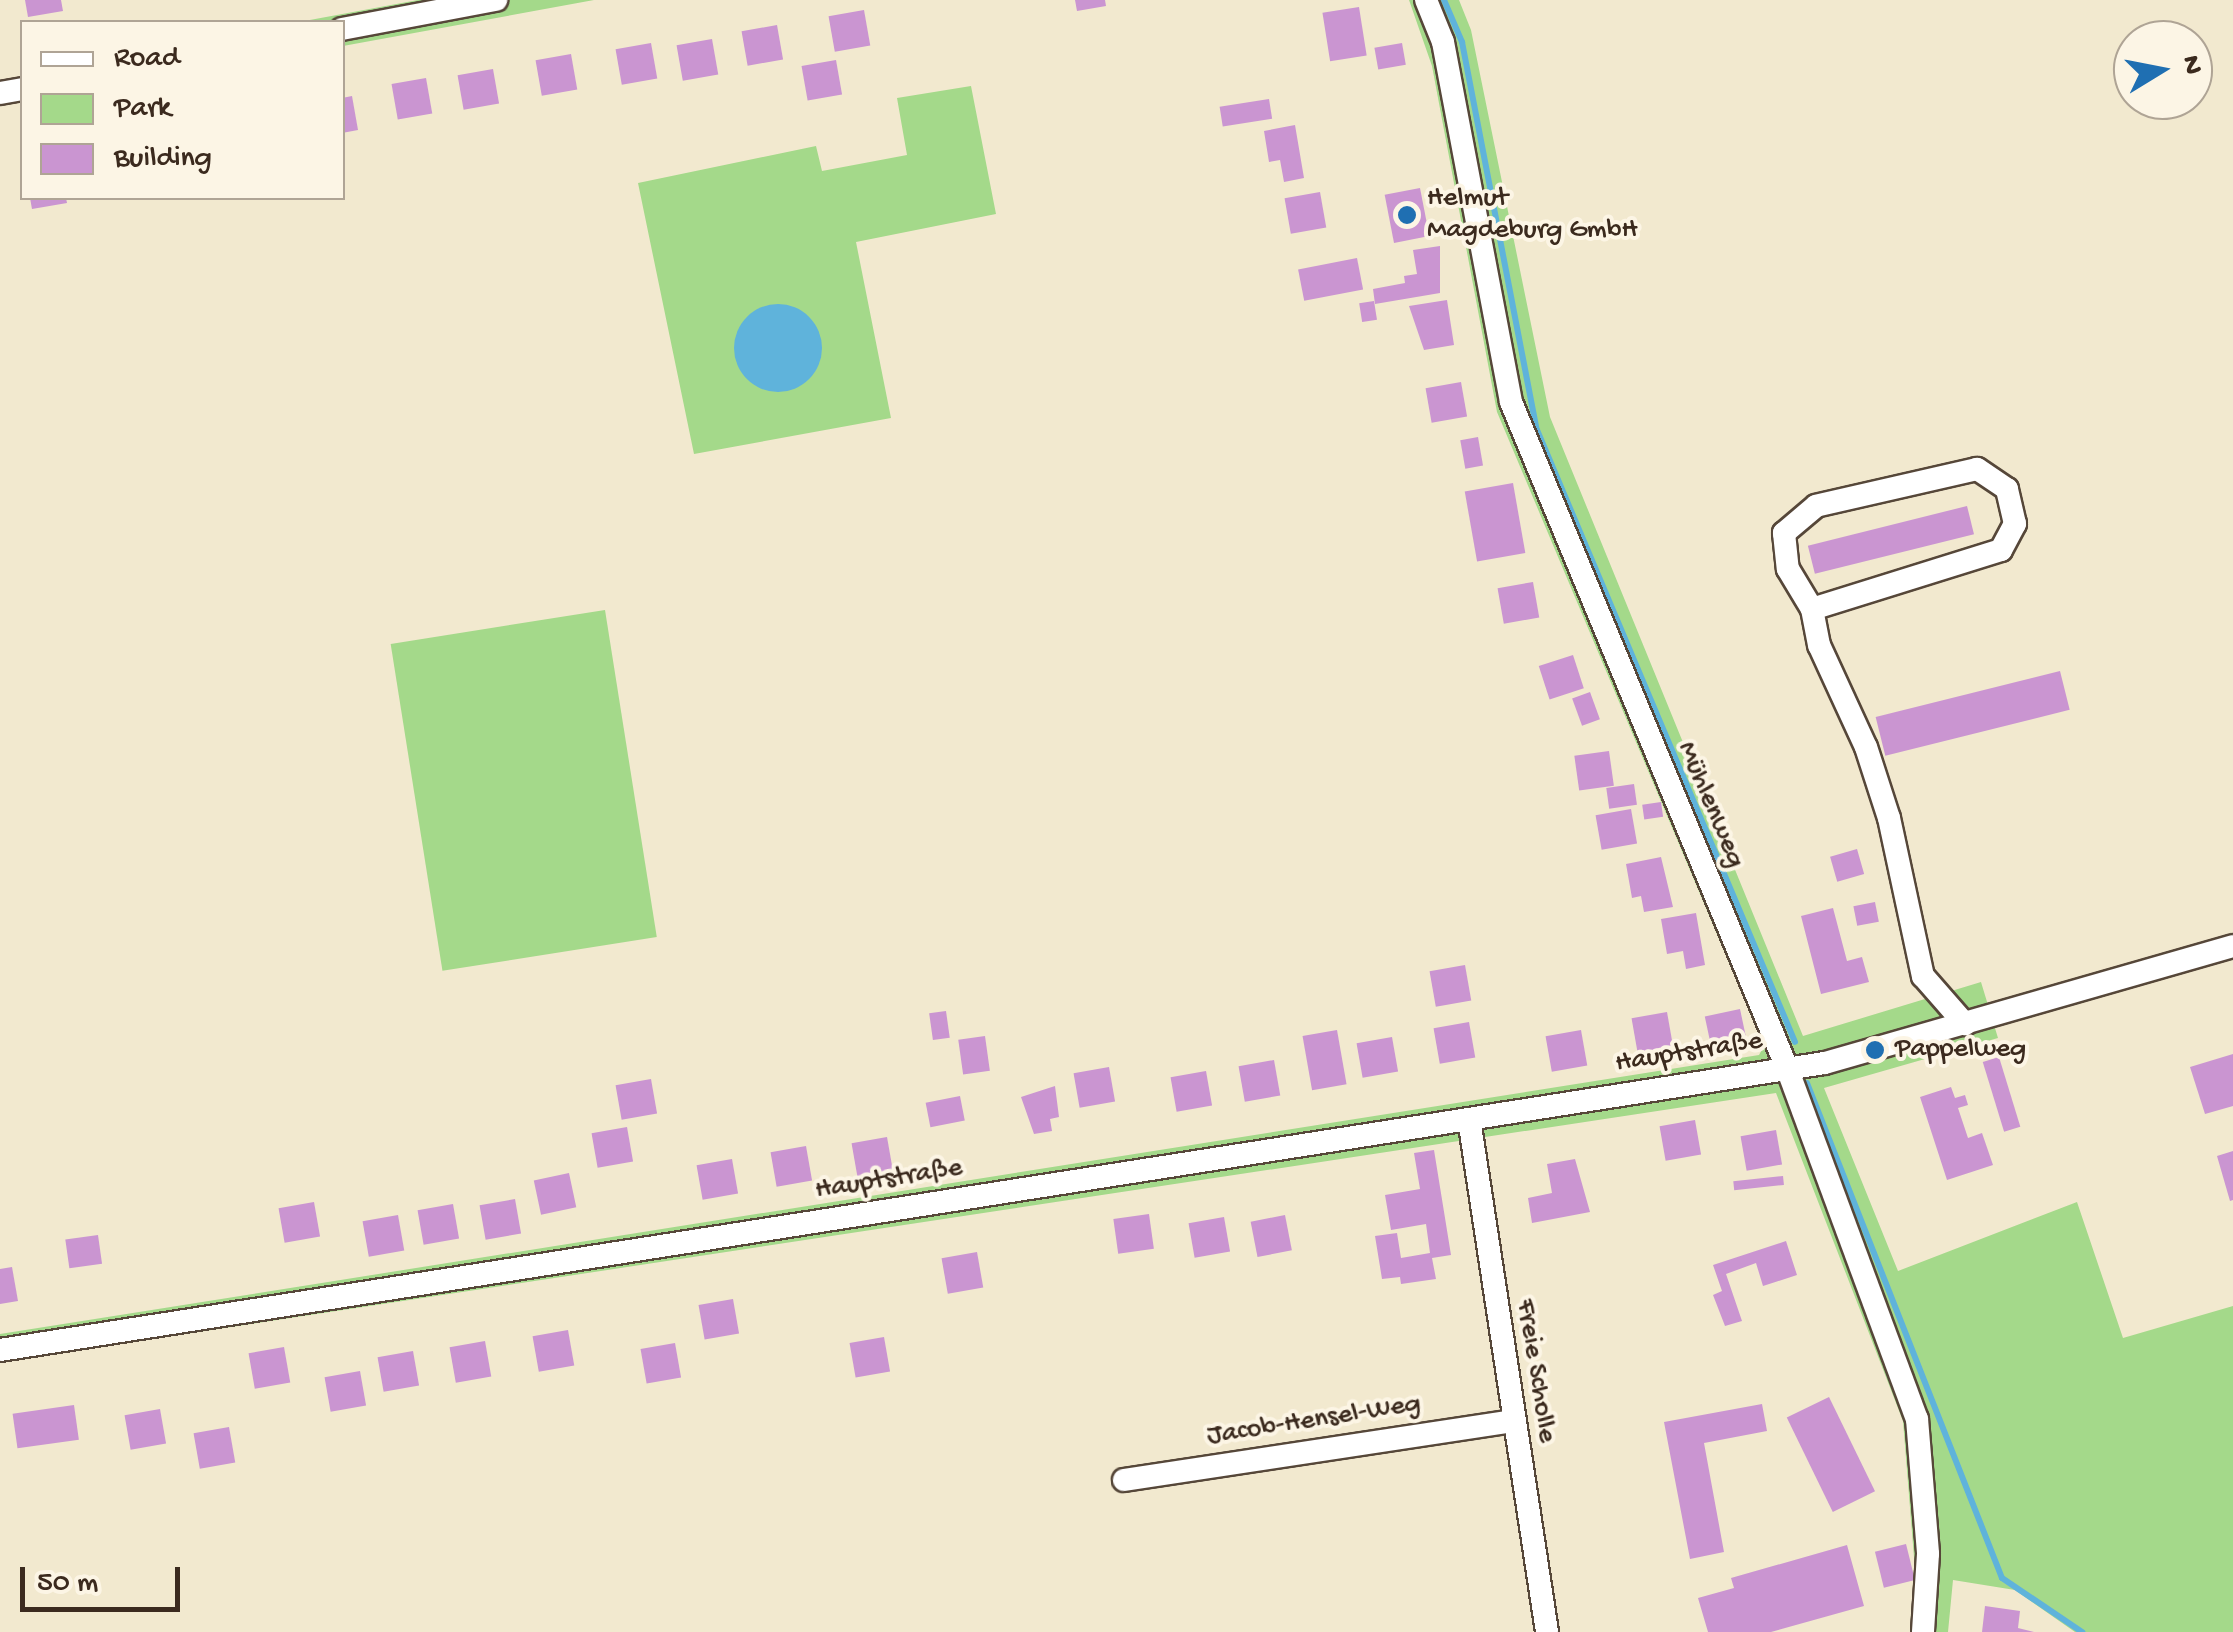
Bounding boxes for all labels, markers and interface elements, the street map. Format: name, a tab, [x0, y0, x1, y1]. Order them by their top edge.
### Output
legend	[20, 20, 345, 200]
north arrow	[2113, 20, 2213, 120]
text: Road	[114, 42, 180, 77]
text: N	[2173, 53, 2209, 77]
text: Park	[114, 92, 171, 127]
text: Building	[114, 142, 212, 177]
place label: Helmut Magdeburg GmbH	[1427, 182, 1637, 248]
marker: Helmut Magdeburg GmbH	[1396, 204, 1418, 226]
street label: Mühlenweg	[1668, 737, 1752, 873]
street label: Hauptstraße	[1613, 1025, 1765, 1081]
place label: Pappelweg	[1895, 1033, 2026, 1067]
marker: Pappelweg	[1864, 1039, 1886, 1061]
street label: Hauptstraße	[813, 1152, 965, 1208]
street label: Freie Scholle	[1507, 1297, 1563, 1445]
street label: Jacob-Hensel-Weg	[1205, 1388, 1423, 1454]
scale bar	[25, 1547, 185, 1609]
text: 50 m	[37, 1567, 98, 1602]

